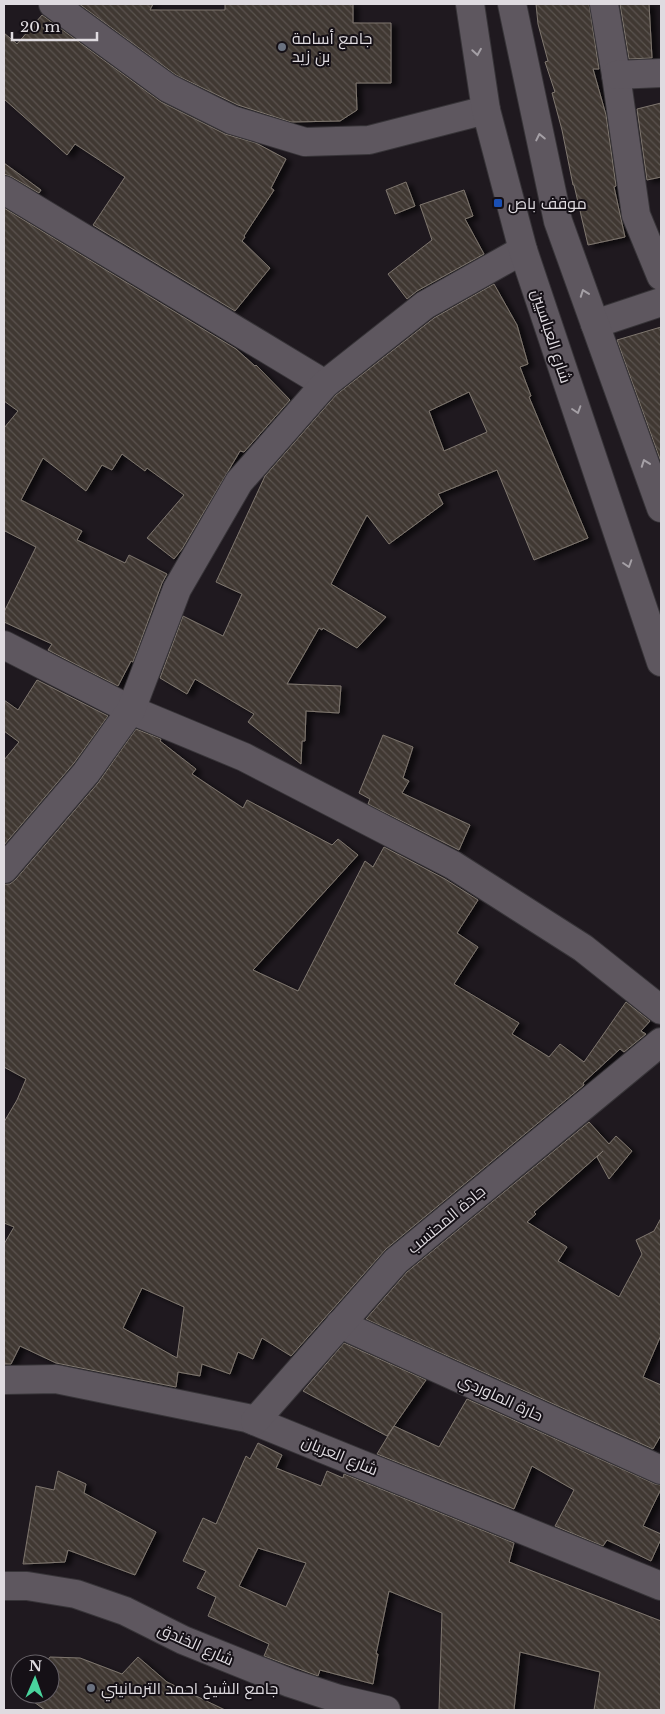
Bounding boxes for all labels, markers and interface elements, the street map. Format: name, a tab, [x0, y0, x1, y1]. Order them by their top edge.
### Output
scale bar	[12, 10, 98, 42]
text: 20 m	[20, 17, 60, 36]
place label: جامع أسامة بن زيد	[292, 28, 372, 67]
marker: جامع أسامة بن زيد	[276, 41, 288, 53]
one-way arrow	[471, 48, 482, 56]
one-way arrow	[535, 133, 546, 141]
place label: موقف باص	[508, 193, 587, 214]
marker: موقف باص	[492, 197, 504, 209]
street label: شارع العباسيين	[525, 286, 577, 386]
one-way arrow	[580, 289, 590, 298]
one-way arrow	[571, 406, 581, 414]
one-way arrow	[641, 459, 651, 467]
one-way arrow	[622, 560, 632, 568]
street label: جادة المحتسب	[403, 1181, 489, 1257]
street label: حارة الماوردي	[454, 1369, 546, 1429]
street label: شارع العريان	[298, 1431, 381, 1481]
street label: شارع الخندق	[154, 1618, 237, 1671]
north arrow	[10, 1654, 60, 1704]
text: N	[29, 1657, 42, 1675]
place label: جامع الشيخ احمد الترمانيني	[101, 1678, 278, 1702]
marker: جامع الشيخ احمد الترمانيني	[85, 1682, 97, 1694]

